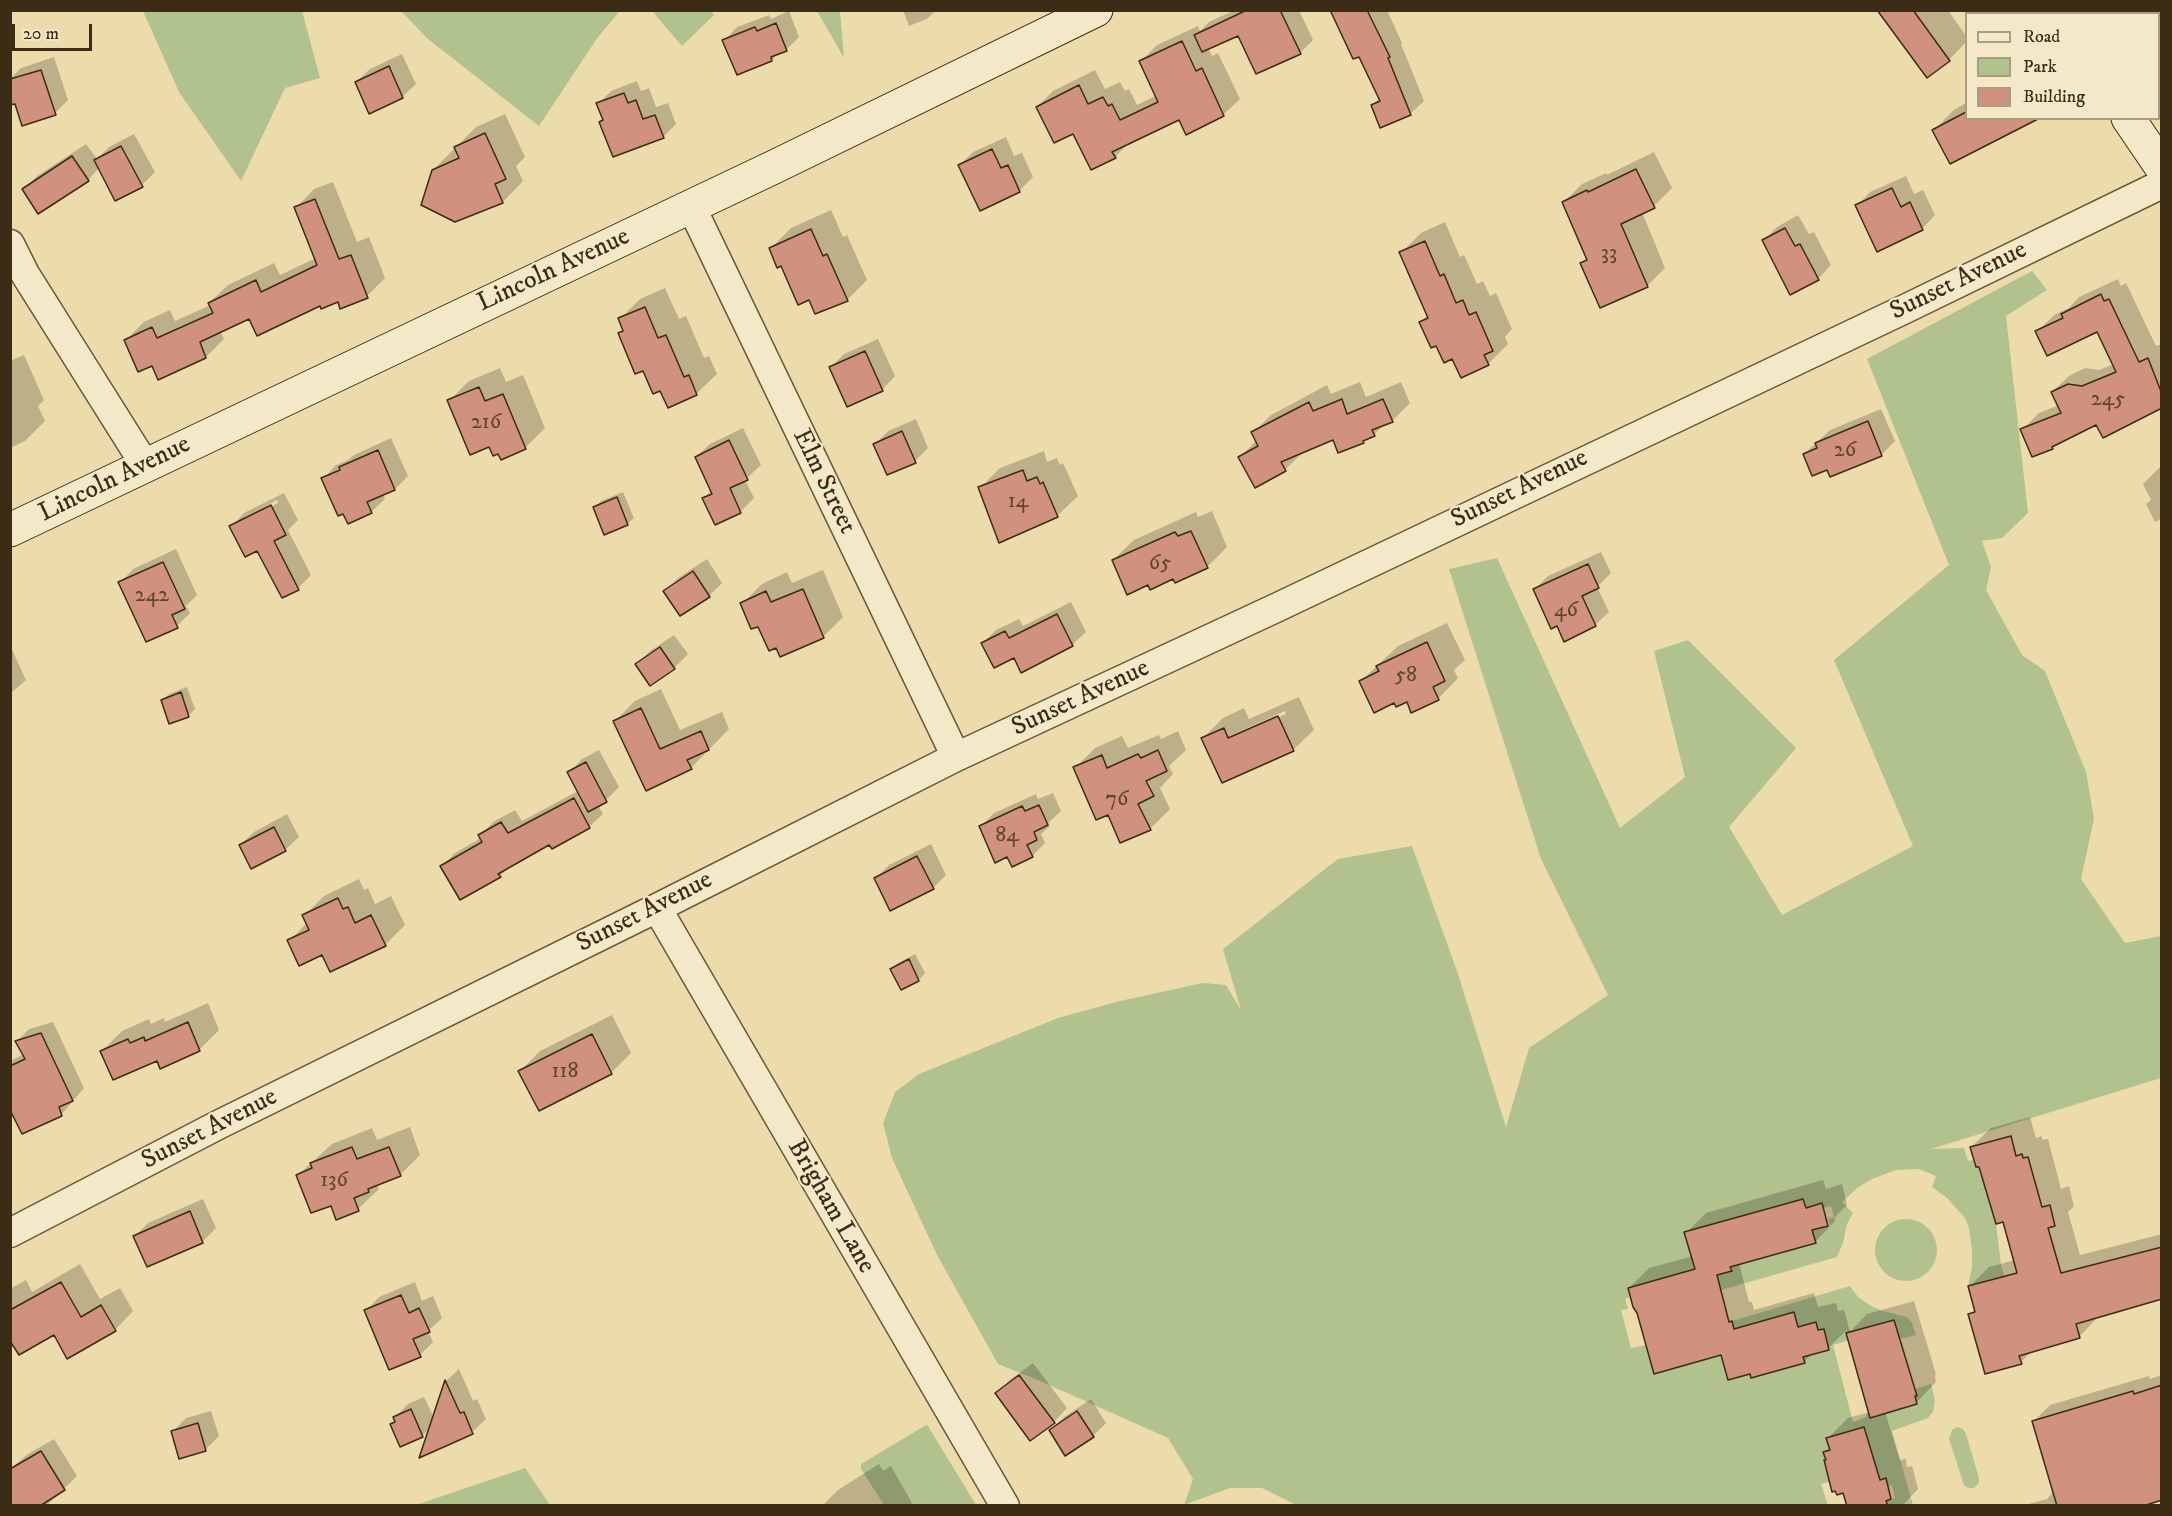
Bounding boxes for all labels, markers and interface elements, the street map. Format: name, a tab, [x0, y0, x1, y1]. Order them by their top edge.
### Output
scale bar	[15, 12, 94, 50]
legend	[1965, 12, 2160, 120]
text: 20 m	[23, 23, 59, 45]
text: Road	[2023, 26, 2060, 48]
text: Park	[2023, 56, 2057, 78]
text: Building	[2023, 86, 2085, 108]
street label: Lincoln Avenue	[473, 222, 635, 320]
street label: Sunset Avenue	[1886, 236, 2032, 328]
house number: 33	[1601, 241, 1617, 267]
house number: 245	[2091, 387, 2125, 413]
house number: 216	[471, 410, 501, 436]
street label: Elm Street	[784, 424, 862, 540]
street label: Lincoln Avenue	[34, 430, 196, 530]
house number: 26	[1834, 438, 1856, 464]
street label: Sunset Avenue	[1447, 444, 1593, 536]
house number: 14	[1008, 489, 1028, 515]
house number: 65	[1149, 551, 1171, 577]
house number: 242	[135, 583, 169, 609]
house number: 46	[1554, 598, 1578, 624]
street label: Sunset Avenue	[1007, 654, 1155, 744]
house number: 58	[1395, 663, 1417, 689]
house number: 76	[1106, 787, 1128, 813]
house number: 84	[995, 823, 1019, 849]
street label: Sunset Avenue	[572, 865, 718, 961]
house number: 118	[551, 1059, 579, 1085]
street label: Sunset Avenue	[137, 1082, 283, 1178]
street label: Brigham Lane	[779, 1135, 881, 1279]
house number: 136	[320, 1168, 348, 1194]

